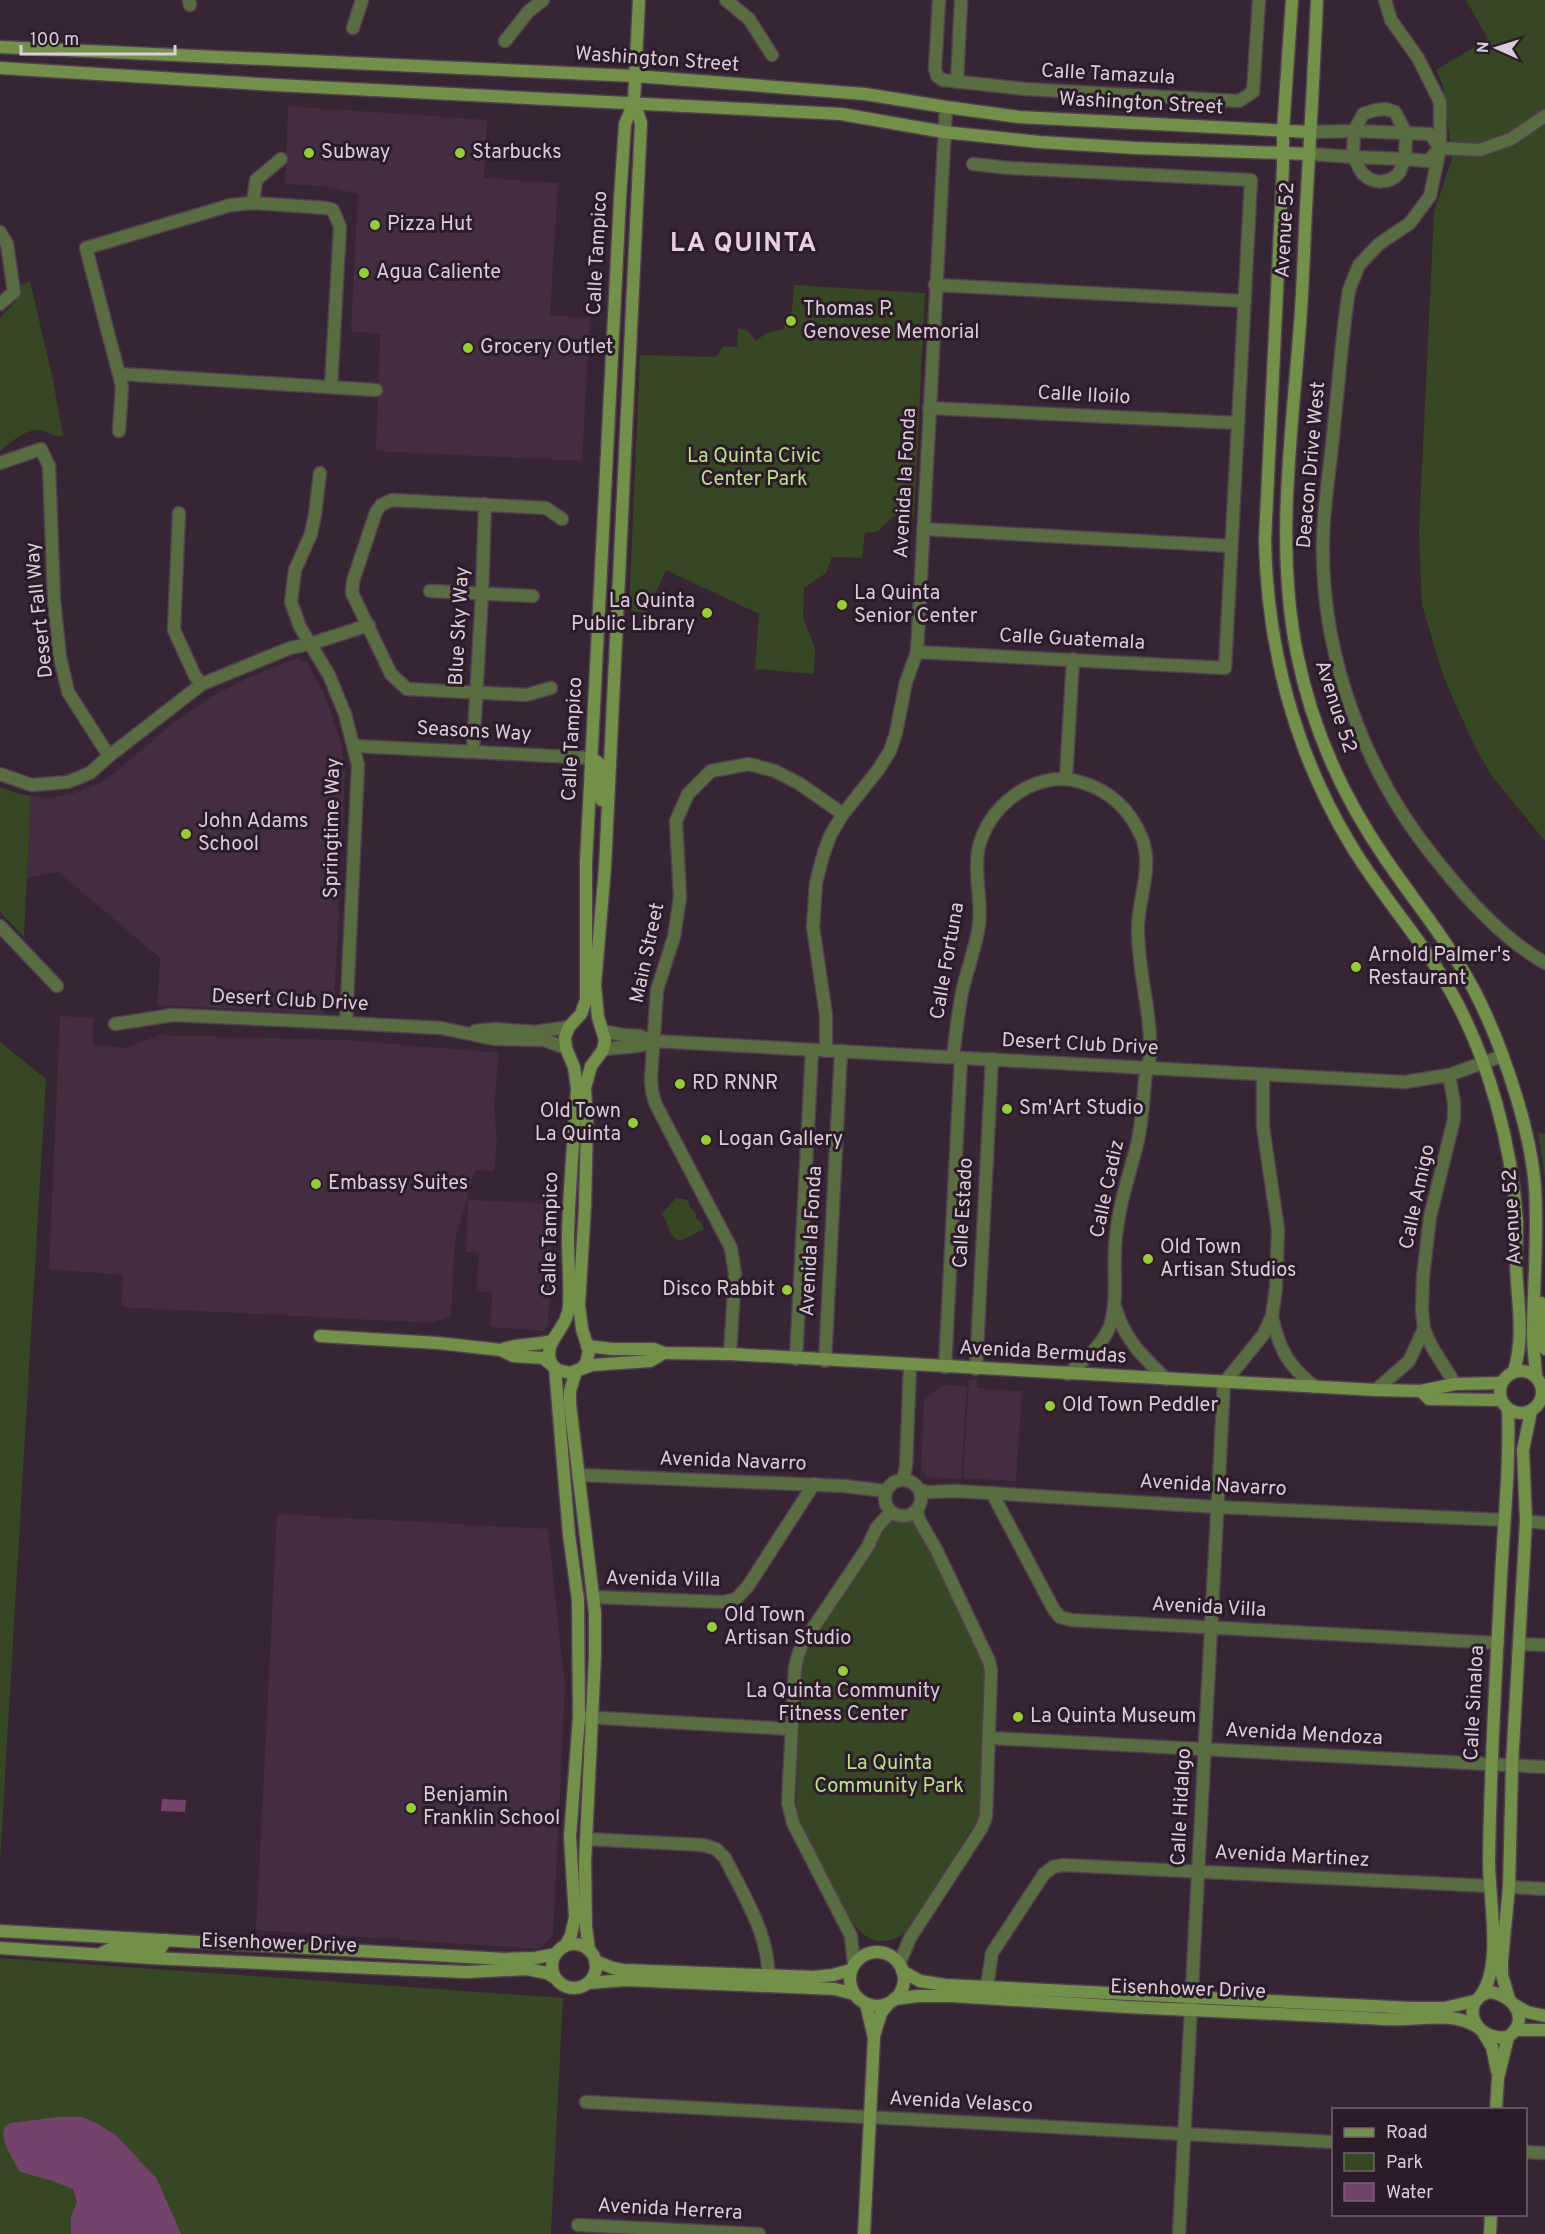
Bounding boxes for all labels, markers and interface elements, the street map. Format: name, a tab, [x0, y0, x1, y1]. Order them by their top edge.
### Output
scale bar	[21, 18, 176, 56]
north arrow	[1467, 18, 1527, 78]
text: 100 m	[30, 29, 79, 52]
street label: Washington Street	[574, 41, 740, 79]
text: N	[1474, 41, 1494, 54]
street label: Calle Tamazula	[1040, 59, 1176, 91]
street label: Washington Street	[1058, 87, 1224, 121]
place label: Subway	[321, 140, 390, 166]
place label: Starbucks	[472, 140, 562, 166]
marker: Subway	[302, 146, 316, 160]
marker: Starbucks	[453, 146, 467, 160]
street label: Avenue 52	[1271, 181, 1301, 279]
street label: Calle Tampico	[582, 190, 614, 316]
place label: Pizza Hut	[387, 212, 473, 238]
marker: Pizza Hut	[368, 218, 382, 232]
district label: LA QUINTA	[670, 228, 818, 261]
place label: Agua Caliente	[376, 260, 501, 286]
marker: Agua Caliente	[357, 266, 371, 280]
place label: Thomas P. Genovese Memorial	[803, 297, 980, 346]
marker: Thomas P. Genovese Memorial	[784, 314, 798, 328]
place label: Grocery Outlet	[480, 335, 613, 361]
marker: Grocery Outlet	[461, 341, 475, 355]
street label: Deacon Drive West	[1292, 380, 1332, 550]
street label: Calle Iloilo	[1037, 381, 1131, 411]
street label: Avenida la Fonda	[889, 407, 923, 559]
park label: La Quinta Civic Center Park	[687, 444, 821, 493]
street label: Desert Fall Way	[20, 541, 60, 679]
street label: Blue Sky Way	[444, 566, 476, 686]
place label: La Quinta Senior Center	[854, 581, 978, 630]
place label: La Quinta Public Library	[571, 589, 695, 638]
marker: La Quinta Senior Center	[835, 598, 849, 612]
marker: La Quinta Public Library	[700, 606, 714, 620]
street label: Calle Guatemala	[998, 623, 1146, 657]
street label: Avenue 52	[1308, 657, 1362, 757]
street label: Calle Tampico	[557, 676, 589, 802]
street label: Seasons Way	[416, 716, 532, 748]
street label: Springtime Way	[319, 757, 347, 899]
place label: John Adams School	[198, 809, 308, 858]
marker: John Adams School	[179, 827, 193, 841]
street label: Main Street	[625, 900, 671, 1006]
street label: Calle Fortuna	[925, 900, 971, 1022]
place label: Arnold Palmer's Restaurant	[1368, 943, 1511, 992]
marker: Arnold Palmer's Restaurant	[1349, 960, 1363, 974]
street label: Desert Club Drive	[211, 984, 369, 1018]
street label: Desert Club Drive	[1001, 1028, 1159, 1062]
place label: RD RNNR	[692, 1071, 778, 1097]
marker: RD RNNR	[673, 1077, 687, 1091]
place label: Sm'Art Studio	[1019, 1096, 1144, 1122]
place label: Old Town La Quinta	[535, 1099, 621, 1148]
marker: Sm'Art Studio	[1000, 1102, 1014, 1116]
marker: Old Town La Quinta	[626, 1116, 640, 1130]
place label: Logan Gallery	[718, 1127, 843, 1153]
marker: Logan Gallery	[699, 1133, 713, 1147]
street label: Calle Cadiz	[1085, 1138, 1131, 1240]
street label: Calle Amigo	[1394, 1142, 1442, 1252]
street label: Calle Estado	[948, 1157, 980, 1269]
street label: Avenida la Fonda	[795, 1165, 829, 1317]
street label: Avenue 52	[1498, 1168, 1528, 1266]
place label: Embassy Suites	[328, 1171, 468, 1197]
street label: Calle Tampico	[537, 1171, 565, 1297]
marker: Embassy Suites	[309, 1177, 323, 1191]
place label: Old Town Artisan Studios	[1160, 1235, 1296, 1284]
marker: Old Town Artisan Studios	[1141, 1252, 1155, 1266]
place label: Disco Rabbit	[662, 1277, 775, 1303]
marker: Disco Rabbit	[780, 1283, 794, 1297]
street label: Avenida Bermudas	[959, 1336, 1127, 1370]
place label: Old Town Peddler	[1062, 1393, 1219, 1419]
marker: Old Town Peddler	[1043, 1399, 1057, 1413]
street label: Avenida Navarro	[659, 1446, 807, 1478]
street label: Avenida Navarro	[1139, 1469, 1287, 1503]
street label: Avenida Villa	[605, 1566, 721, 1594]
street label: Avenida Villa	[1151, 1592, 1267, 1624]
place label: Old Town Artisan Studio	[724, 1603, 851, 1652]
marker: Old Town Artisan Studio	[705, 1620, 719, 1634]
street label: Calle Sinaloa	[1459, 1645, 1491, 1761]
marker: La Quinta Community Fitness Center	[836, 1664, 850, 1678]
place label: La Quinta Community Fitness Center	[746, 1679, 940, 1728]
place label: La Quinta Museum	[1030, 1704, 1197, 1730]
marker: La Quinta Museum	[1011, 1710, 1025, 1724]
street label: Avenida Mendoza	[1224, 1718, 1384, 1752]
street label: Calle Hidalgo	[1166, 1747, 1198, 1867]
park label: La Quinta Community Park	[814, 1751, 964, 1800]
place label: Benjamin Franklin School	[423, 1783, 560, 1832]
marker: Benjamin Franklin School	[404, 1801, 418, 1815]
street label: Avenida Martinez	[1214, 1840, 1370, 1874]
street label: Eisenhower Drive	[201, 1928, 357, 1960]
street label: Eisenhower Drive	[1110, 1974, 1266, 2006]
street label: Avenida Velasco	[888, 2086, 1034, 2120]
legend	[1332, 2108, 1527, 2216]
text: Road	[1386, 2122, 1428, 2145]
text: Park	[1386, 2152, 1423, 2175]
text: Water	[1386, 2182, 1433, 2205]
street label: Avenida Herrera	[597, 2193, 743, 2227]

